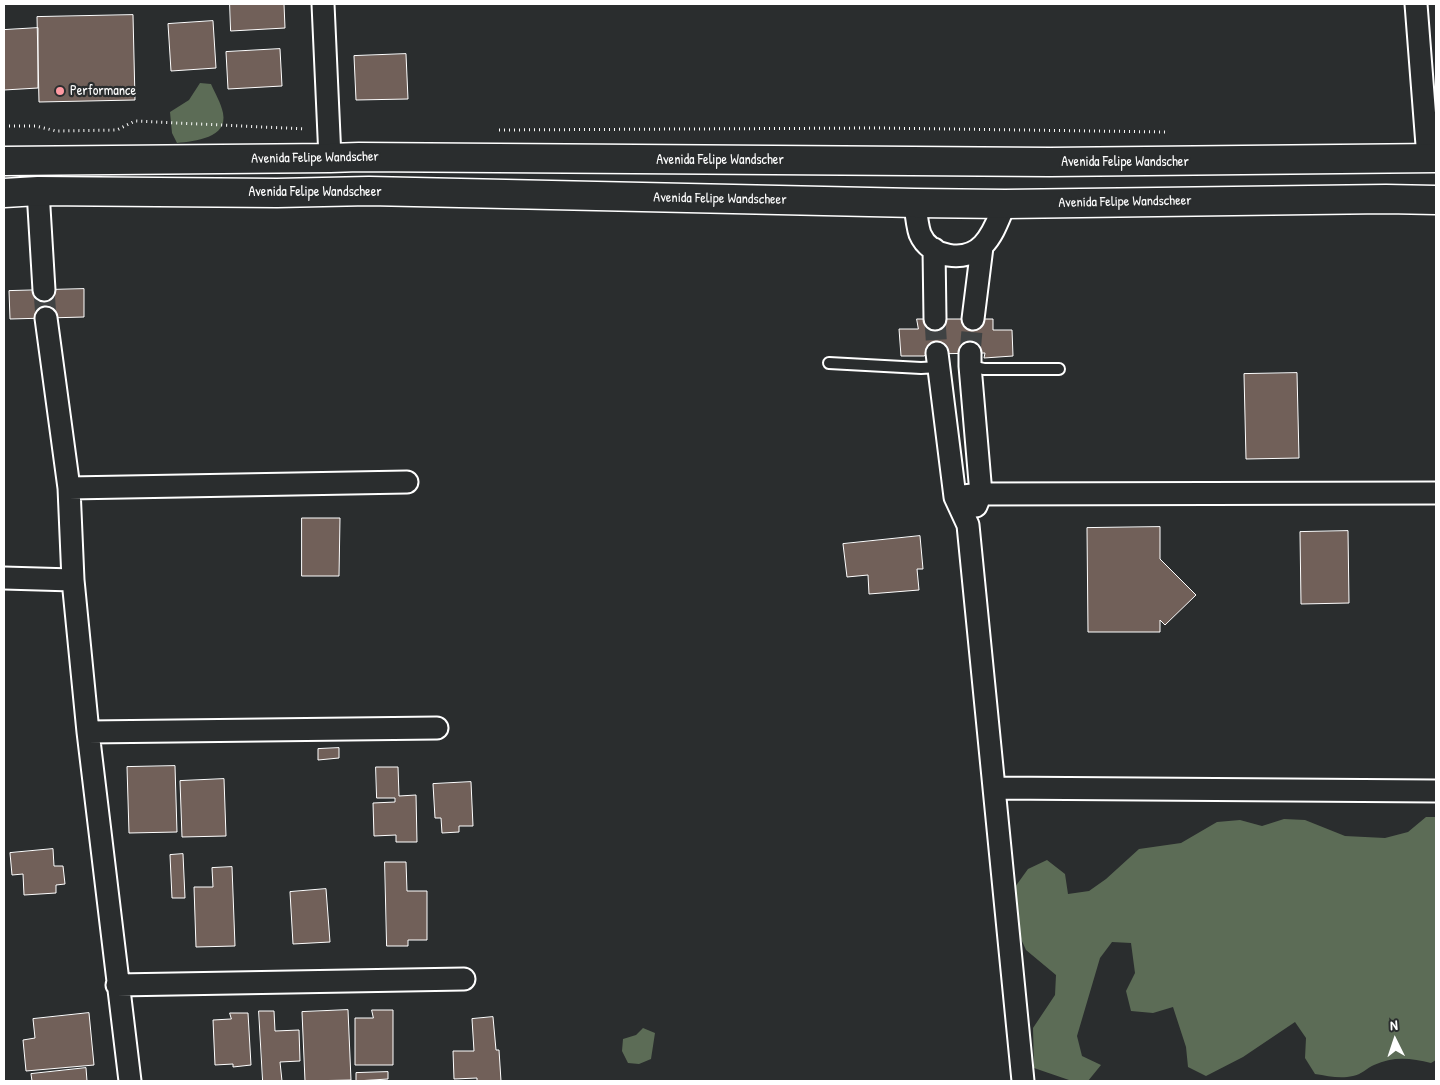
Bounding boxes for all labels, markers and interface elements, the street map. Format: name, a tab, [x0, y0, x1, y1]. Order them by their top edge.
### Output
place label: Performance	[70, 83, 136, 99]
marker: Performance	[54, 85, 66, 97]
street label: Avenida Felipe Wandscher	[251, 148, 379, 168]
street label: Avenida Felipe Wandscher	[656, 152, 784, 168]
street label: Avenida Felipe Wandscher	[1061, 154, 1189, 170]
street label: Avenida Felipe Wandscheer	[248, 184, 382, 200]
street label: Avenida Felipe Wandscheer	[653, 189, 787, 209]
street label: Avenida Felipe Wandscheer	[1058, 192, 1192, 212]
north arrow	[1370, 1015, 1420, 1065]
text: N	[1390, 1015, 1398, 1034]

